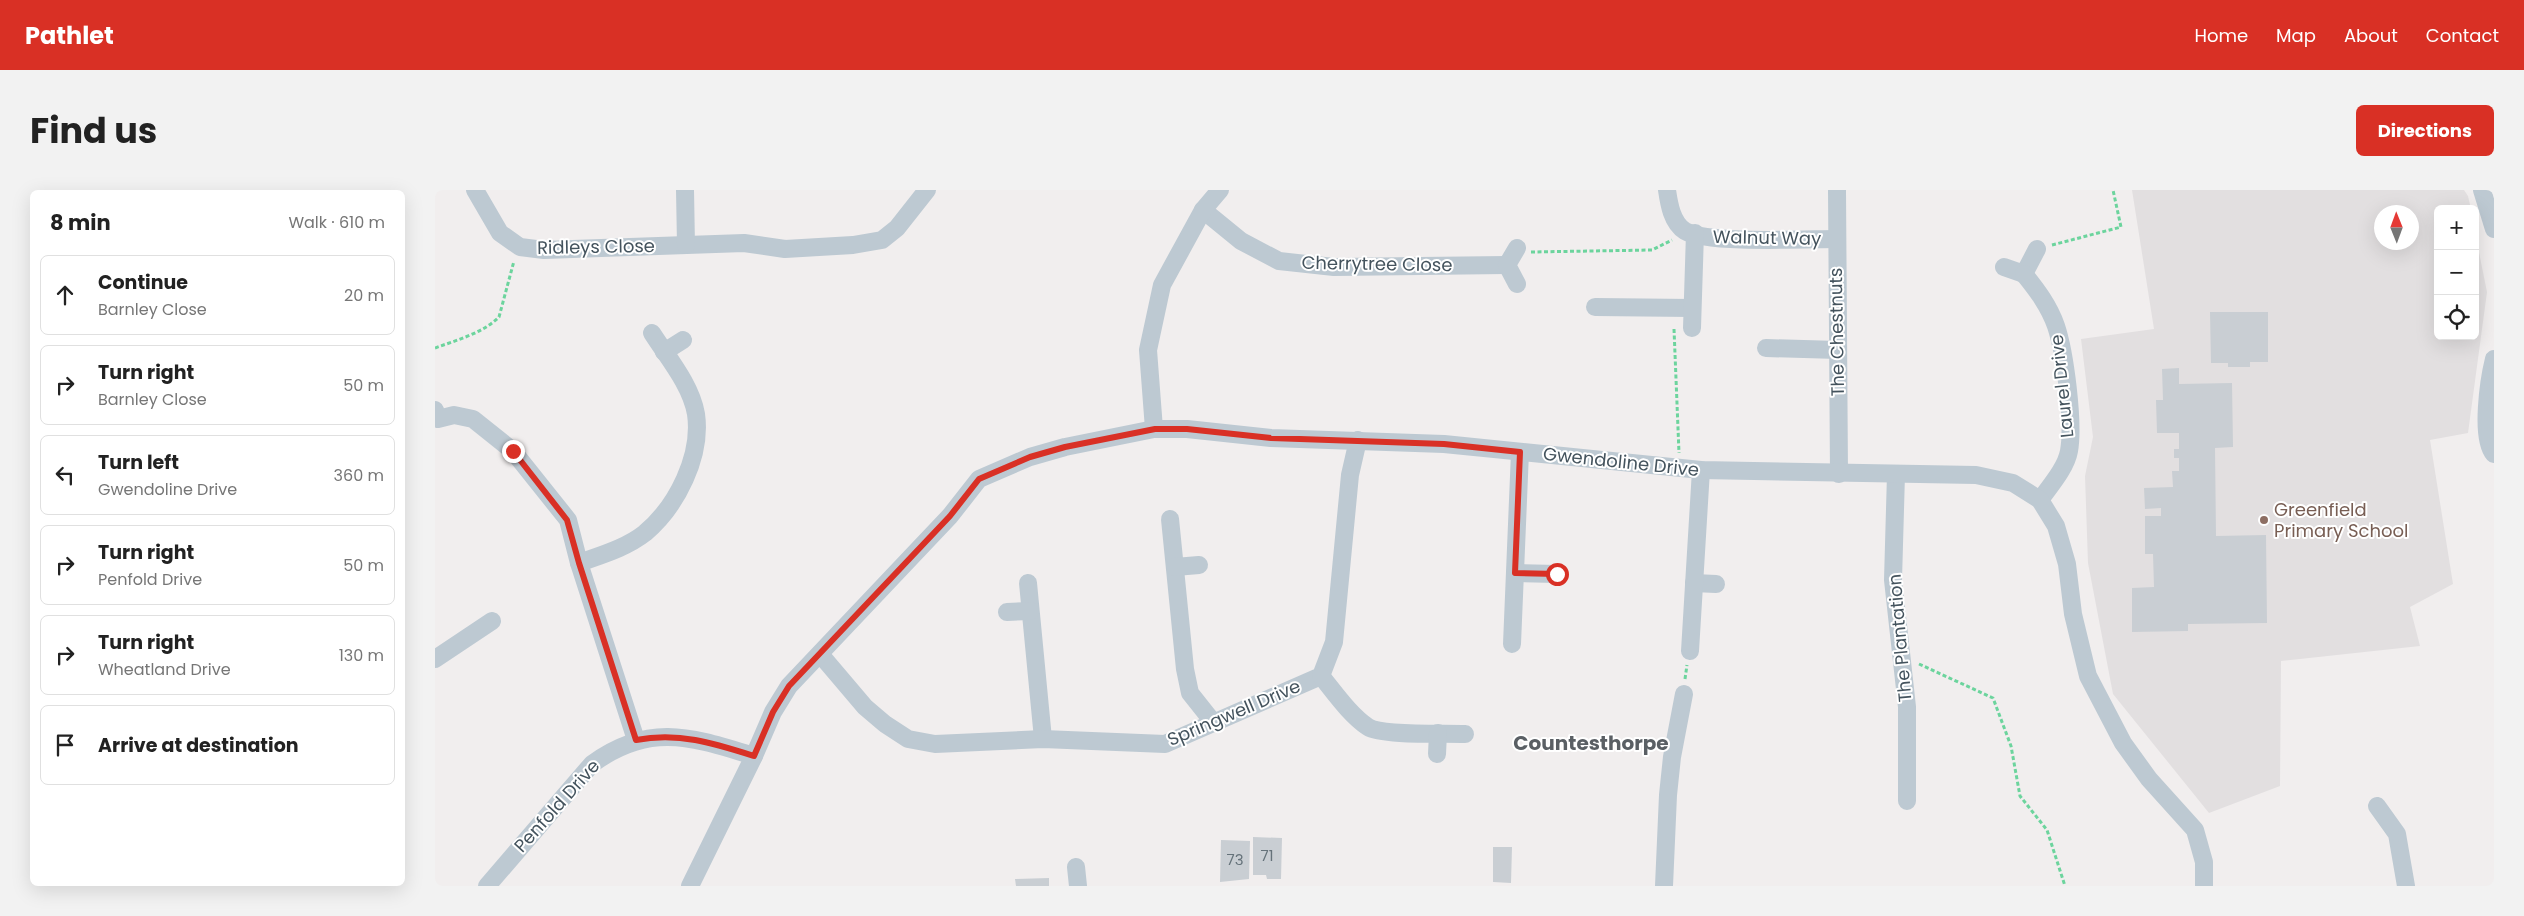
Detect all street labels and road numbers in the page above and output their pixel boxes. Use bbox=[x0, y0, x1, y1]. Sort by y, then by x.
street label: Walnut Way bbox=[1713, 224, 1821, 251]
street label: Ridleys Close bbox=[537, 233, 655, 260]
street label: Cherrytree Close bbox=[1301, 250, 1453, 277]
street label: The Chestnuts bbox=[1823, 267, 1850, 397]
street label: Laurel Drive bbox=[2044, 333, 2079, 439]
street label: Gwendoline Drive bbox=[1542, 441, 1700, 482]
street label: The Plantation bbox=[1881, 573, 1918, 703]
street label: Springwell Drive bbox=[1163, 673, 1304, 752]
street label: Penfold Drive bbox=[508, 754, 605, 858]

